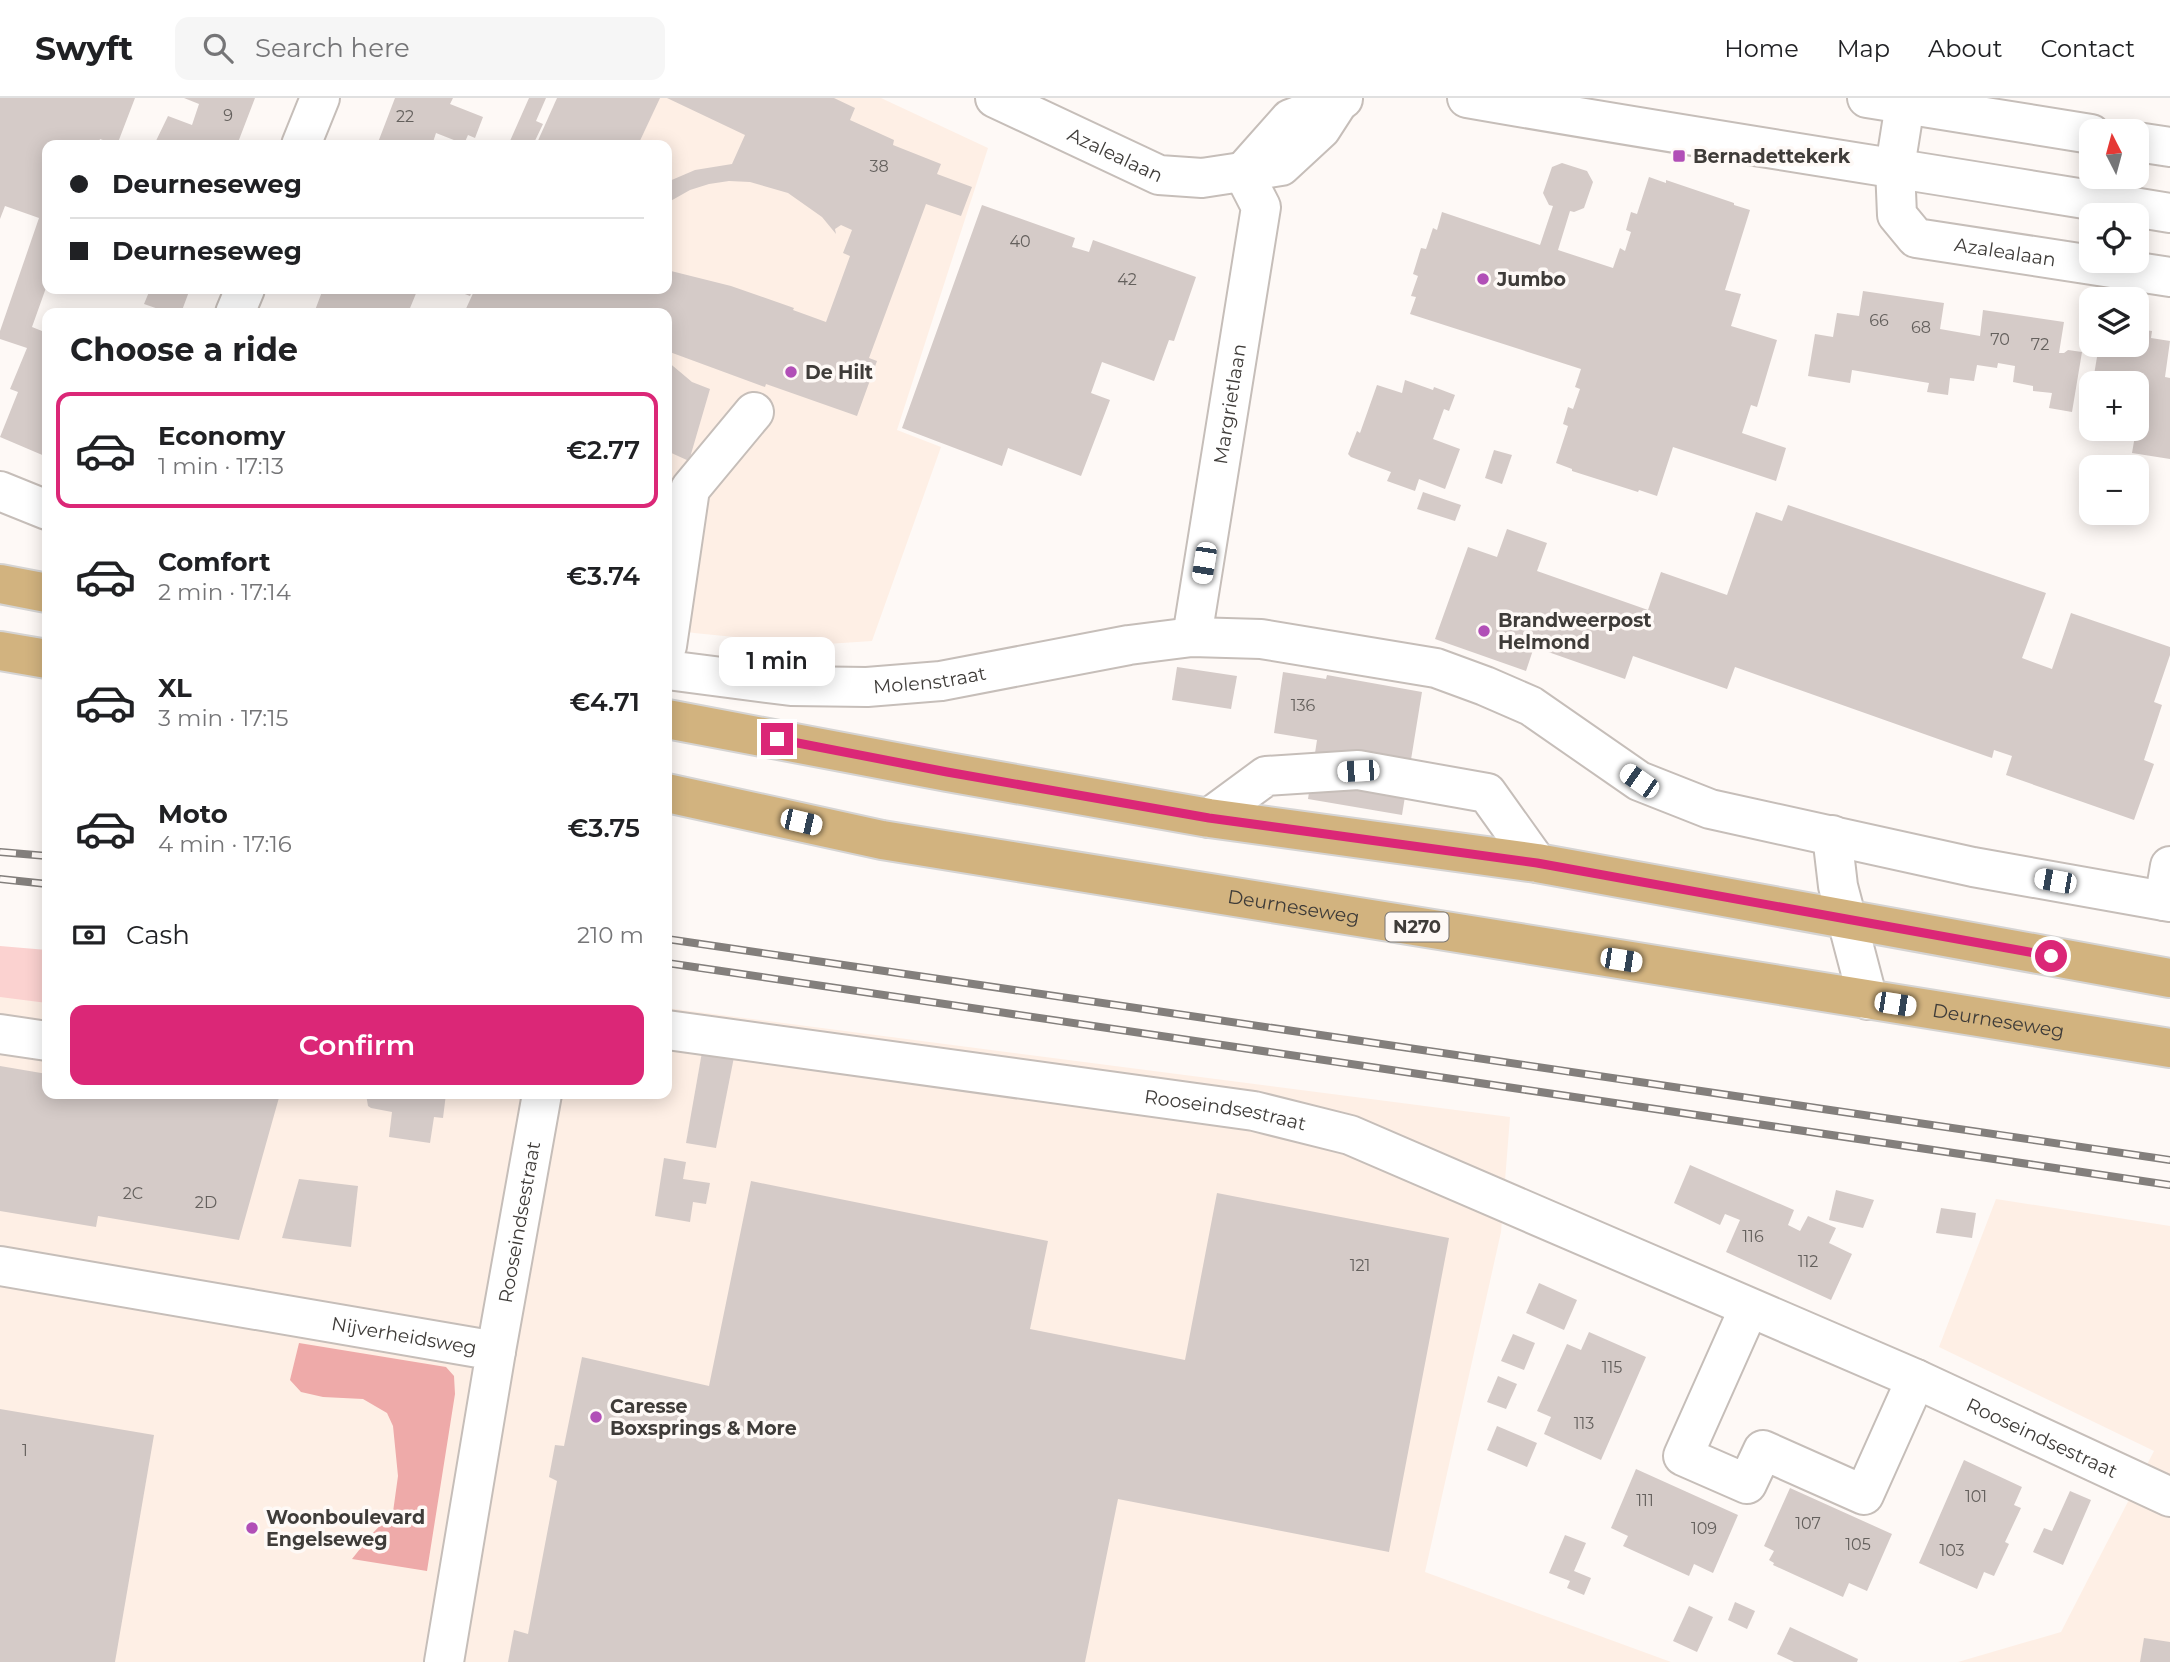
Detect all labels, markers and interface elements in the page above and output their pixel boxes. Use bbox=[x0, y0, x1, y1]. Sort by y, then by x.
search box bbox=[175, 17, 665, 80]
text: Swyft bbox=[35, 28, 133, 68]
icon: search bbox=[199, 29, 237, 67]
text: Search here bbox=[255, 32, 410, 64]
text: Home bbox=[1724, 34, 1799, 63]
text: Map bbox=[1837, 34, 1890, 63]
text: About bbox=[1928, 34, 2002, 63]
text: Contact bbox=[2040, 34, 2135, 63]
house number: 9 bbox=[223, 106, 233, 125]
house number: 22 bbox=[396, 107, 414, 126]
north arrow bbox=[2079, 119, 2149, 189]
map controls bbox=[2079, 119, 2149, 525]
street label: Azalealaan bbox=[1064, 123, 1166, 187]
place label: Bernadettekerk bbox=[1693, 145, 1851, 168]
marker: Bernadettekerk bbox=[1671, 148, 1687, 164]
house number: 38 bbox=[869, 157, 889, 176]
text: Deurneseweg bbox=[112, 168, 302, 200]
button: locate bbox=[2079, 203, 2149, 273]
house number: 40 bbox=[1009, 232, 1031, 251]
street label: Azalealaan bbox=[1953, 233, 2058, 271]
text: Deurneseweg bbox=[112, 235, 302, 267]
place label: Jumbo bbox=[1496, 268, 1566, 291]
house number: 42 bbox=[1117, 270, 1137, 289]
marker: Jumbo bbox=[1475, 271, 1491, 287]
button: layers bbox=[2079, 287, 2149, 357]
house number: 66 bbox=[1869, 311, 1889, 330]
house number: 68 bbox=[1911, 318, 1931, 337]
text: Choose a ride bbox=[70, 330, 298, 369]
house number: 70 bbox=[1990, 330, 2010, 349]
house number: 72 bbox=[2031, 335, 2049, 354]
street label: Margrietlaan bbox=[1209, 342, 1251, 466]
place label: De Hilt bbox=[805, 361, 873, 384]
marker: De Hilt bbox=[783, 364, 799, 380]
button: + bbox=[2079, 371, 2149, 441]
icon: car bbox=[74, 419, 137, 482]
text: Economy bbox=[158, 420, 285, 452]
text: €2.77 bbox=[566, 434, 640, 466]
text: 1 min · 17:13 bbox=[158, 452, 284, 480]
button: − bbox=[2079, 455, 2149, 525]
car bbox=[1191, 541, 1218, 585]
icon: car bbox=[74, 545, 137, 608]
text: Comfort bbox=[158, 546, 270, 578]
text: €3.74 bbox=[566, 560, 640, 592]
text: 2 min · 17:14 bbox=[158, 578, 291, 606]
place label: Brandweerpost Helmond bbox=[1498, 609, 1652, 654]
marker: Brandweerpost Helmond bbox=[1476, 623, 1492, 639]
callout: 1 min bbox=[719, 638, 835, 686]
text: 1 min bbox=[746, 647, 808, 675]
street label: Molenstraat bbox=[872, 662, 988, 698]
icon: car bbox=[74, 671, 137, 734]
text: XL bbox=[158, 672, 192, 704]
text: €4.71 bbox=[570, 686, 640, 718]
house number: 136 bbox=[1291, 696, 1316, 715]
text: 3 min · 17:15 bbox=[158, 704, 289, 732]
route end bbox=[761, 723, 793, 755]
car bbox=[1337, 759, 1380, 783]
car bbox=[1616, 760, 1663, 802]
icon: car bbox=[74, 797, 137, 860]
text: Moto bbox=[158, 798, 228, 830]
car bbox=[779, 807, 824, 837]
text: €3.75 bbox=[567, 812, 640, 844]
text: 4 min · 17:16 bbox=[158, 830, 292, 858]
car bbox=[2033, 867, 2078, 895]
street label: Deurneseweg bbox=[1226, 885, 1361, 929]
road number: N270 bbox=[1386, 912, 1448, 942]
icon: cash bbox=[70, 916, 108, 954]
text: Cash bbox=[126, 919, 190, 951]
text: 210 m bbox=[577, 921, 644, 949]
route start bbox=[2035, 940, 2067, 972]
car bbox=[1599, 946, 1644, 974]
car bbox=[1873, 990, 1918, 1018]
street label: Deurneseweg bbox=[1931, 999, 2066, 1043]
button: Confirm bbox=[70, 1005, 644, 1085]
street label: Rooseindsestraat bbox=[1143, 1085, 1309, 1136]
street label: Rooseindsestraat bbox=[494, 1139, 545, 1305]
house number: 2C bbox=[123, 1184, 143, 1203]
house number: 2D bbox=[195, 1193, 217, 1212]
house number: 116 bbox=[1742, 1227, 1764, 1246]
house number: 112 bbox=[1798, 1252, 1818, 1271]
house number: 121 bbox=[1350, 1256, 1370, 1275]
street label: Nijverheidsweg bbox=[330, 1312, 478, 1360]
house number: 115 bbox=[1602, 1358, 1622, 1377]
street label: Rooseindsestraat bbox=[1963, 1393, 2121, 1483]
place label: Caresse Boxsprings & More bbox=[610, 1395, 797, 1440]
marker: Caresse Boxsprings & More bbox=[588, 1409, 604, 1425]
house number: 113 bbox=[1574, 1414, 1594, 1433]
house number: 1 bbox=[22, 1441, 28, 1460]
house number: 101 bbox=[1965, 1487, 1987, 1506]
house number: 111 bbox=[1636, 1491, 1654, 1510]
place label: Woonboulevard Engelseweg bbox=[266, 1506, 425, 1551]
house number: 107 bbox=[1795, 1514, 1821, 1533]
house number: 109 bbox=[1691, 1519, 1717, 1538]
marker: Woonboulevard Engelseweg bbox=[244, 1520, 260, 1536]
house number: 105 bbox=[1845, 1535, 1871, 1554]
house number: 103 bbox=[1939, 1541, 1965, 1560]

